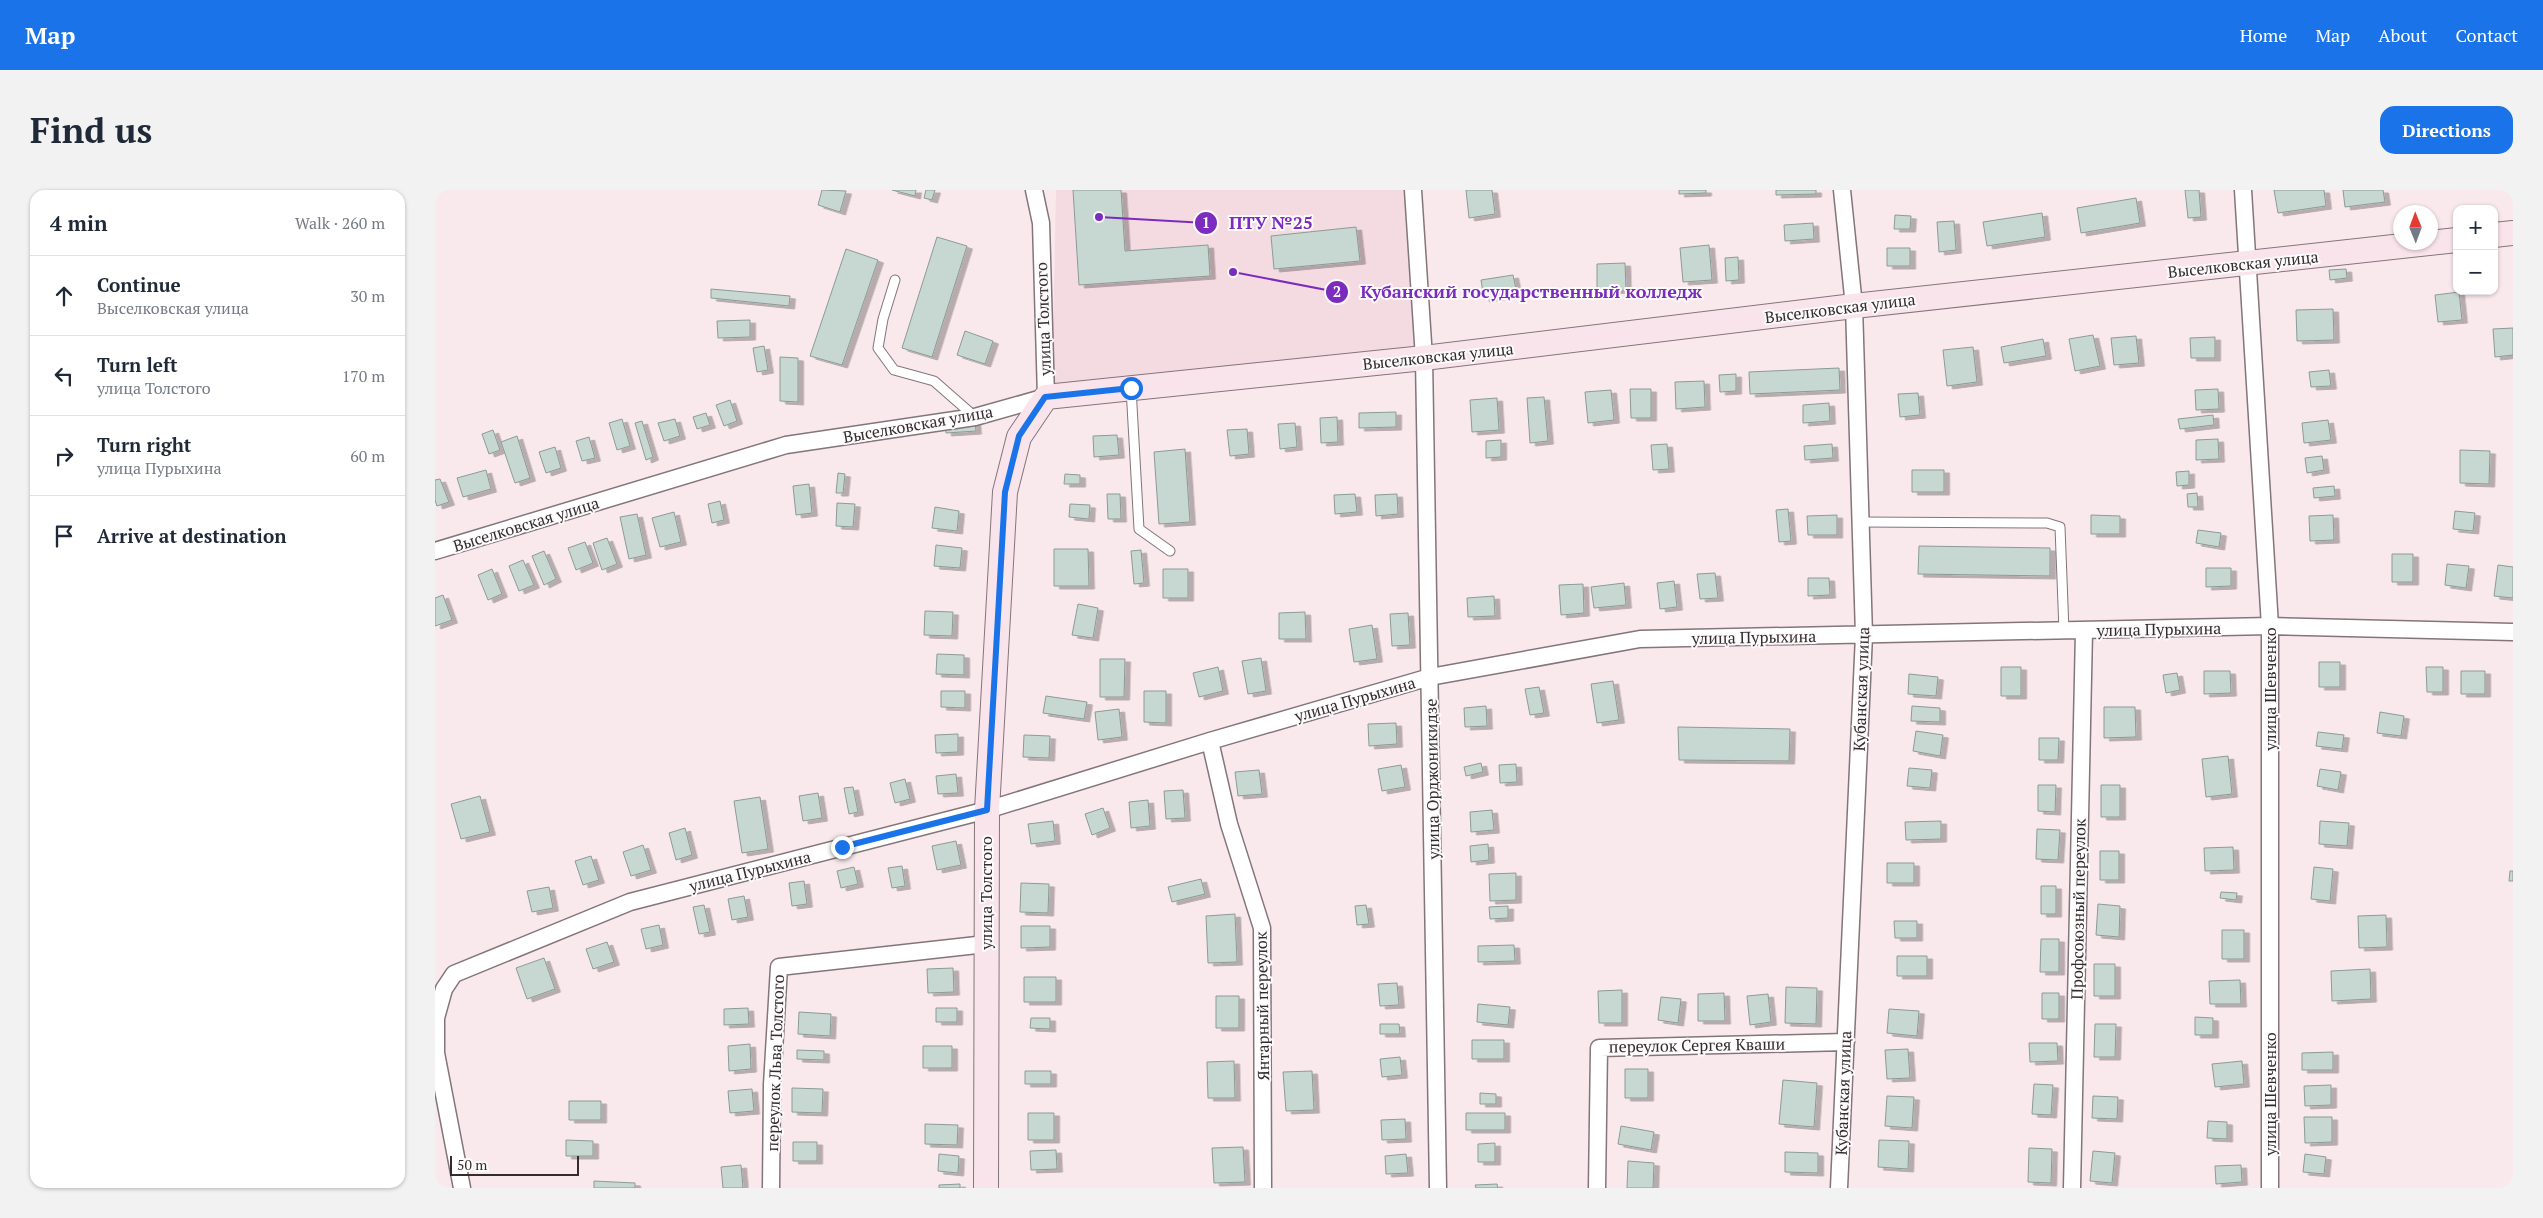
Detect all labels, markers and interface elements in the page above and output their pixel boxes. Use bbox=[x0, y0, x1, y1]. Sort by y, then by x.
text: Map bbox=[25, 19, 75, 51]
text: Home bbox=[2240, 23, 2287, 47]
text: Map bbox=[2315, 23, 2350, 47]
text: About bbox=[2378, 23, 2427, 47]
text: Contact bbox=[2455, 23, 2518, 47]
button: Directions bbox=[2380, 106, 2513, 154]
text: Find us bbox=[30, 107, 152, 153]
north arrow bbox=[2393, 205, 2438, 250]
map controls bbox=[2453, 205, 2498, 295]
button: + bbox=[2453, 205, 2498, 250]
callout: ПТУ №25 bbox=[1194, 206, 1323, 239]
text: 4 min bbox=[50, 209, 107, 237]
text: ПТУ №25 bbox=[1229, 210, 1313, 234]
text: Walk · 260 m bbox=[295, 212, 385, 234]
text: 1 bbox=[1202, 212, 1210, 232]
street label: Выселковская улица bbox=[2166, 245, 2320, 283]
button: − bbox=[2453, 250, 2498, 295]
street label: улица Толстого bbox=[1030, 262, 1056, 377]
text: Continue bbox=[97, 272, 181, 297]
callout: Кубанский государственный колледж bbox=[1325, 275, 1711, 308]
text: Кубанский государственный колледж bbox=[1360, 279, 1702, 303]
text: 2 bbox=[1333, 281, 1341, 301]
icon: ahead bbox=[50, 282, 78, 310]
text: 30 m bbox=[350, 285, 385, 307]
street label: Выселковская улица bbox=[1763, 288, 1917, 328]
text: Выселковская улица bbox=[97, 297, 249, 319]
street label: Выселковская улица bbox=[1361, 337, 1515, 375]
text: Turn left bbox=[97, 352, 178, 377]
icon: left bbox=[50, 362, 78, 390]
text: 170 m bbox=[342, 365, 385, 387]
text: улица Толстого bbox=[97, 377, 211, 399]
route start bbox=[1120, 377, 1143, 400]
street label: Выселковская улица bbox=[841, 400, 995, 448]
text: Turn right bbox=[97, 432, 191, 457]
icon: right bbox=[50, 442, 78, 470]
text: 60 m bbox=[350, 445, 385, 467]
text: улица Пурыхина bbox=[97, 457, 222, 479]
street label: Выселковская улица bbox=[450, 491, 602, 557]
icon: arrive bbox=[50, 522, 78, 550]
text: Arrive at destination bbox=[97, 523, 286, 548]
street label: улица Пурыхина bbox=[2096, 617, 2221, 641]
street label: улица Пурыхина bbox=[1691, 625, 1816, 649]
street label: Кубанская улица bbox=[1848, 626, 1874, 752]
street label: улица Шевченко bbox=[2259, 627, 2281, 752]
street label: улица Пурыхина bbox=[1291, 671, 1418, 727]
street label: улица Орджоникидзе bbox=[1420, 698, 1444, 861]
street label: Профсоюзный переулок bbox=[2065, 818, 2091, 1000]
route end bbox=[831, 836, 854, 859]
street label: улица Толстого bbox=[975, 836, 997, 951]
street label: улица Пурыхина bbox=[686, 845, 813, 897]
street label: Янтарный переулок bbox=[1250, 931, 1274, 1081]
street label: переулок Льва Толстого bbox=[761, 974, 789, 1152]
street label: Кубанская улица bbox=[1830, 1030, 1856, 1156]
street label: переулок Сергея Кваши bbox=[1609, 1032, 1786, 1058]
street label: улица Шевченко bbox=[2259, 1032, 2281, 1157]
scale bar bbox=[450, 1153, 579, 1176]
text: 50 m bbox=[457, 1155, 487, 1174]

